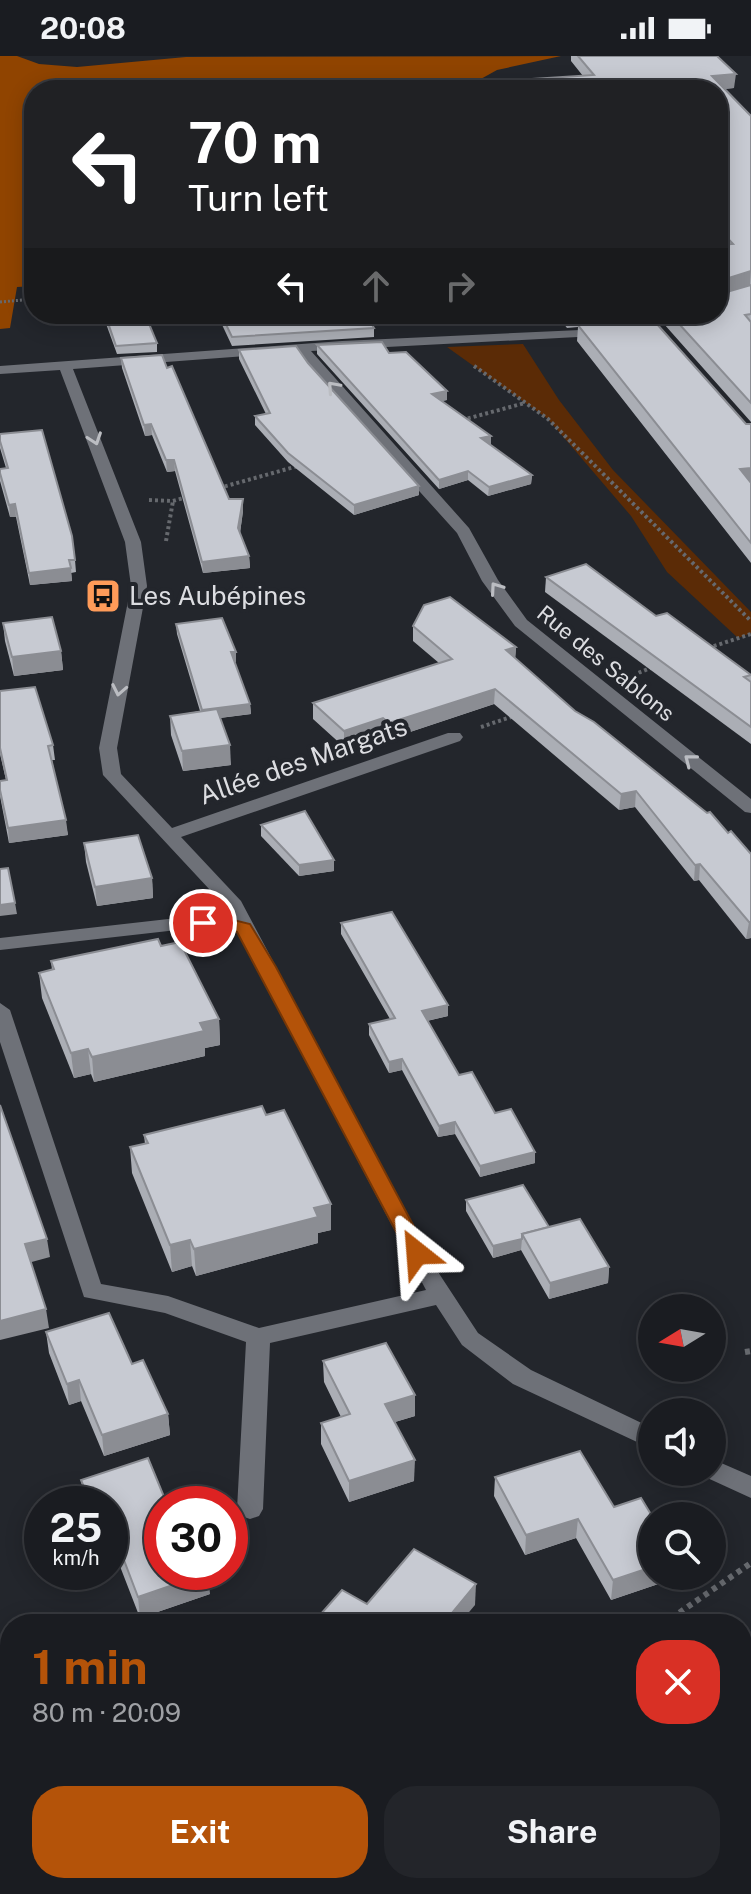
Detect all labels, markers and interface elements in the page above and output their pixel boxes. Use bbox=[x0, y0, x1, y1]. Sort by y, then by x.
text: 20:08 bbox=[40, 10, 126, 46]
text: 70 m bbox=[188, 110, 321, 176]
icon: left bbox=[56, 112, 160, 216]
text: Turn left bbox=[188, 177, 329, 219]
icon: left bbox=[270, 264, 314, 308]
icon: ahead bbox=[354, 264, 398, 308]
icon: right bbox=[438, 264, 482, 308]
one-way arrow bbox=[329, 382, 343, 397]
one-way arrow bbox=[85, 431, 101, 445]
bus stop icon: Les Aubépines bbox=[84, 577, 122, 615]
place label: Les Aubépines bbox=[129, 580, 306, 611]
one-way arrow bbox=[491, 583, 506, 597]
street label: Rue des Sablons bbox=[532, 600, 680, 726]
one-way arrow bbox=[111, 683, 128, 697]
street label: Allée des Margats bbox=[195, 710, 411, 811]
one-way arrow bbox=[684, 755, 699, 769]
pin bbox=[169, 889, 237, 957]
icon: arrive bbox=[181, 901, 225, 945]
position arrow bbox=[375, 1211, 459, 1295]
north arrow bbox=[638, 1294, 726, 1382]
map controls bbox=[638, 1294, 726, 1590]
button: sound bbox=[638, 1398, 726, 1486]
speed limit sign: 30 bbox=[144, 1486, 248, 1590]
button: search bbox=[638, 1502, 726, 1590]
text: 25 bbox=[50, 1504, 102, 1551]
text: km/h bbox=[52, 1546, 100, 1570]
text: 1 min bbox=[32, 1638, 148, 1695]
button: close bbox=[636, 1640, 720, 1724]
text: 80 m · 20:09 bbox=[32, 1697, 181, 1728]
button: Exit bbox=[32, 1786, 368, 1878]
button: Share bbox=[384, 1786, 720, 1878]

